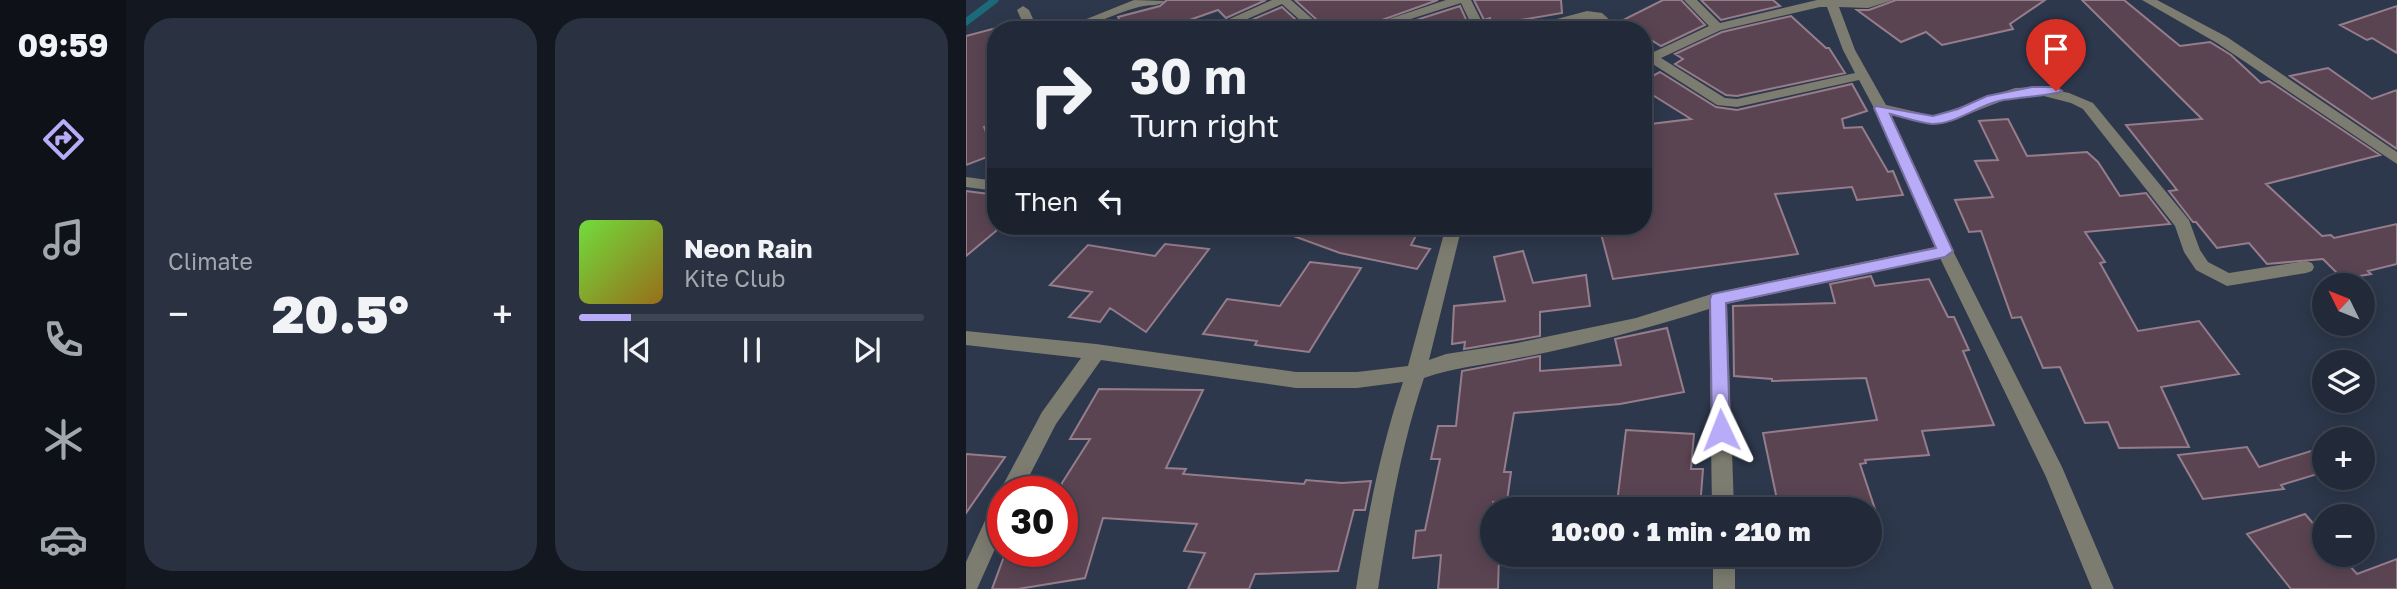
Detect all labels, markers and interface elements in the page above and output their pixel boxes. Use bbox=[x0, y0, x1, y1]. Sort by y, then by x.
pin bbox=[2026, 19, 2086, 91]
text: 09:59 bbox=[17, 26, 109, 64]
icon: arrive bbox=[2037, 30, 2075, 68]
text: 30 m bbox=[1130, 46, 1247, 105]
icon: right bbox=[1015, 49, 1106, 140]
text: Turn right bbox=[1130, 106, 1279, 144]
icon: directions bbox=[39, 115, 88, 164]
icon: left bbox=[1092, 182, 1130, 220]
text: Then bbox=[1015, 186, 1078, 217]
icon: music bbox=[39, 215, 88, 264]
text: Neon Rain bbox=[684, 233, 813, 264]
text: Climate bbox=[168, 247, 253, 275]
text: Kite Club bbox=[684, 264, 785, 292]
north arrow bbox=[2312, 273, 2375, 336]
map controls bbox=[2312, 273, 2375, 567]
text: 20.5° bbox=[272, 282, 409, 344]
text: − bbox=[168, 291, 189, 336]
text: + bbox=[492, 291, 513, 336]
icon: phone bbox=[39, 315, 88, 364]
icon: previous bbox=[618, 331, 656, 369]
icon: pause bbox=[733, 331, 771, 369]
icon: next bbox=[848, 331, 886, 369]
button: layers bbox=[2312, 350, 2375, 413]
position arrow bbox=[1684, 393, 1758, 467]
icon: climate bbox=[39, 415, 88, 464]
button: + bbox=[2312, 427, 2375, 490]
speed limit sign: 30 bbox=[987, 476, 1078, 567]
button: − bbox=[2312, 504, 2375, 567]
icon: car bbox=[39, 515, 88, 564]
text: 10:00 · 1 min · 210 m bbox=[1551, 516, 1811, 547]

